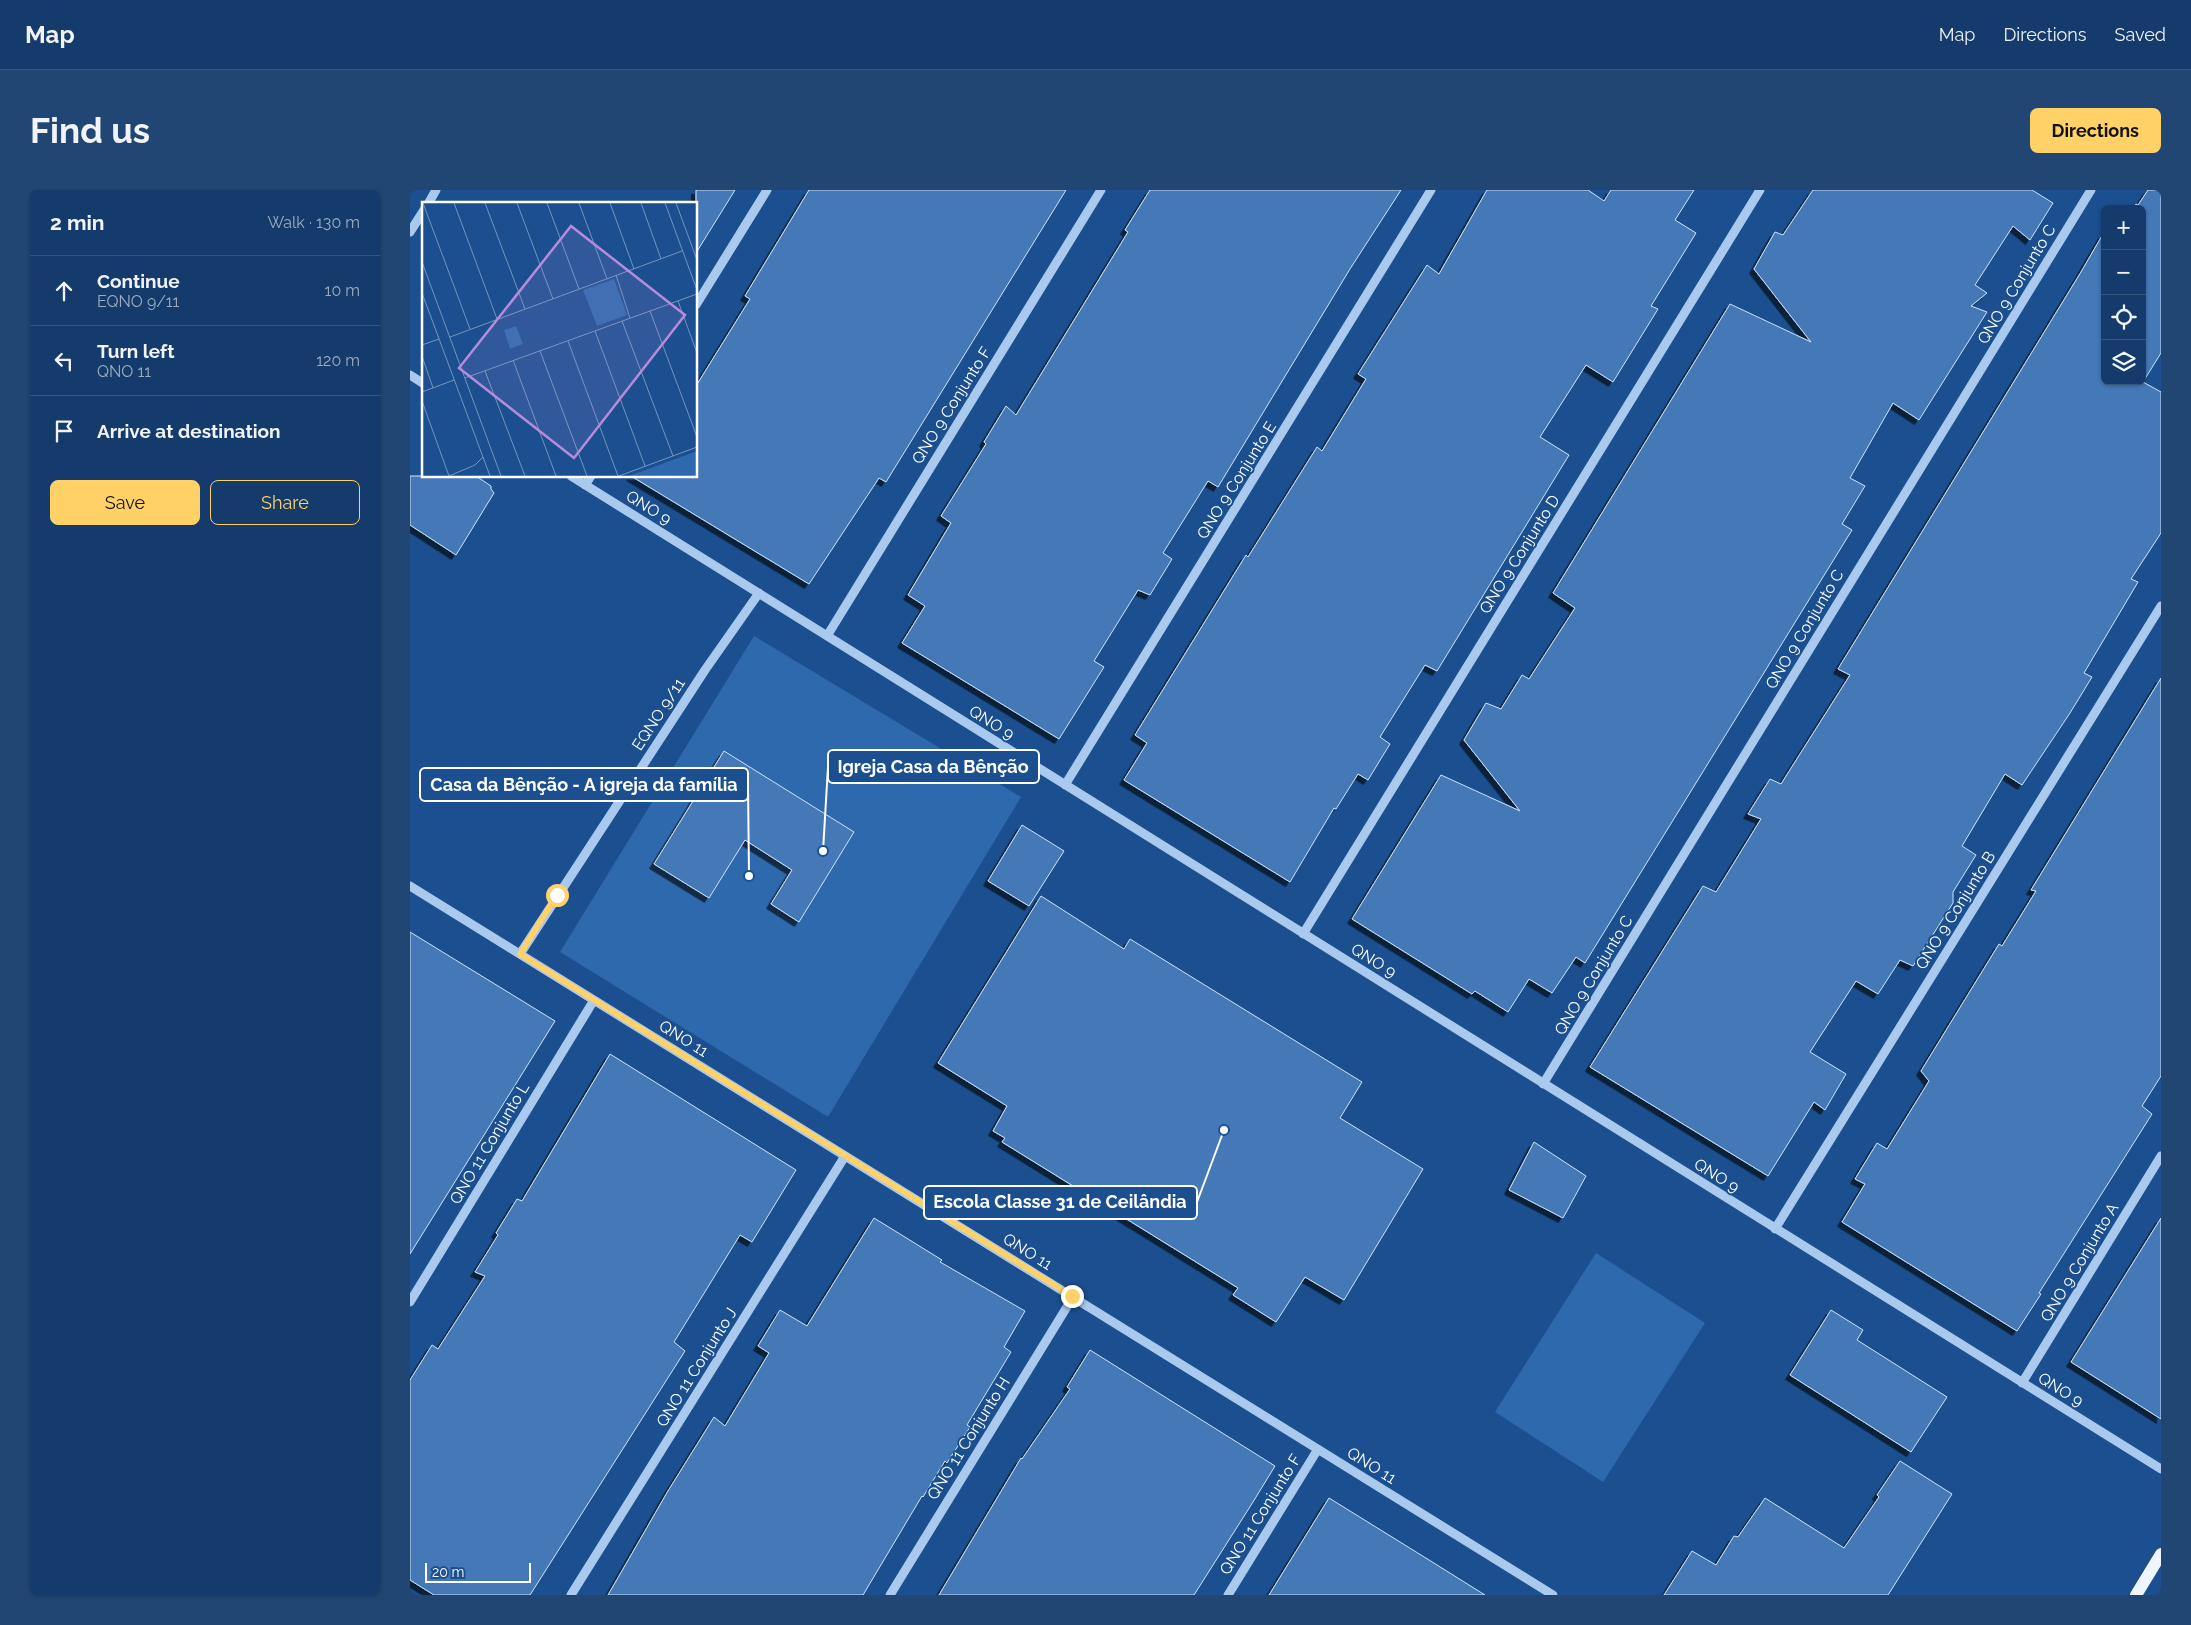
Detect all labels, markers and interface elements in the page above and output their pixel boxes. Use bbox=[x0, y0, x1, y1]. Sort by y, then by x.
text: Map bbox=[25, 20, 75, 49]
text: Map bbox=[1939, 24, 1975, 45]
text: Directions bbox=[2003, 24, 2087, 45]
text: Saved bbox=[2115, 24, 2166, 45]
button: Directions bbox=[2030, 108, 2161, 153]
text: Find us bbox=[30, 110, 150, 151]
inset map bbox=[422, 202, 698, 478]
map controls bbox=[2101, 205, 2146, 385]
button: + bbox=[2101, 205, 2146, 250]
text: 2 min bbox=[50, 210, 104, 235]
text: Walk · 130 m bbox=[267, 213, 360, 232]
street label: QNO 9 Conjunto C bbox=[1973, 221, 2060, 347]
button: − bbox=[2101, 250, 2146, 295]
text: Continue bbox=[97, 270, 180, 292]
icon: ahead bbox=[50, 277, 78, 305]
text: 10 m bbox=[325, 281, 360, 300]
text: EQNO 9/11 bbox=[97, 292, 179, 311]
button: locate bbox=[2101, 295, 2146, 340]
text: Turn left bbox=[97, 340, 174, 362]
button: layers bbox=[2101, 340, 2146, 385]
street label: QNO 9 Conjunto F bbox=[908, 343, 995, 467]
icon: left bbox=[50, 347, 78, 375]
text: 120 m bbox=[316, 351, 360, 370]
text: QNO 11 bbox=[97, 362, 151, 381]
icon: arrive bbox=[50, 417, 78, 445]
street label: QNO 9 Conjunto E bbox=[1193, 418, 1280, 542]
text: Arrive at destination bbox=[97, 420, 281, 442]
button: Save bbox=[50, 480, 200, 525]
button: Share bbox=[210, 480, 360, 525]
street label: QNO 9 bbox=[623, 486, 675, 529]
street label: QNO 9 Conjunto D bbox=[1475, 491, 1564, 617]
street label: QNO 9 Conjunto C bbox=[1761, 566, 1848, 692]
street label: EQNO 9/11 bbox=[628, 674, 689, 754]
street label: QNO 9 bbox=[966, 701, 1018, 744]
callout: Igreja Casa da Bênção bbox=[828, 750, 1039, 783]
text: Igreja Casa da Bênção bbox=[837, 756, 1029, 777]
callout: Casa da Bênção - A igreja da família bbox=[420, 768, 748, 801]
text: Casa da Bênção - A igreja da família bbox=[430, 774, 738, 795]
street label: QNO 9 Conjunto B bbox=[1911, 848, 1999, 973]
route start bbox=[546, 884, 569, 907]
street label: QNO 9 Conjunto C bbox=[1550, 912, 1637, 1038]
street label: QNO 9 bbox=[1348, 939, 1400, 982]
street label: QNO 11 bbox=[656, 1016, 712, 1061]
street label: QNO 11 Conjunto L bbox=[446, 1078, 534, 1208]
street label: QNO 9 bbox=[1691, 1154, 1743, 1197]
callout: Escola Classe 31 de Ceilândia bbox=[924, 1186, 1197, 1219]
text: Escola Classe 31 de Ceilândia bbox=[933, 1191, 1187, 1212]
street label: QNO 9 Conjunto A bbox=[2036, 1199, 2122, 1325]
street label: QNO 11 bbox=[1000, 1229, 1056, 1274]
route end bbox=[1061, 1285, 1084, 1308]
street label: QNO 11 Conjunto J bbox=[652, 1304, 741, 1430]
street label: QNO 9 bbox=[2035, 1368, 2087, 1411]
street label: QNO 11 Conjunto H bbox=[923, 1373, 1014, 1503]
street label: QNO 11 bbox=[1344, 1443, 1400, 1488]
street label: QNO 11 Conjunto F bbox=[1216, 1450, 1305, 1578]
scale bar bbox=[425, 1560, 531, 1583]
text: 20 m bbox=[432, 1564, 464, 1580]

